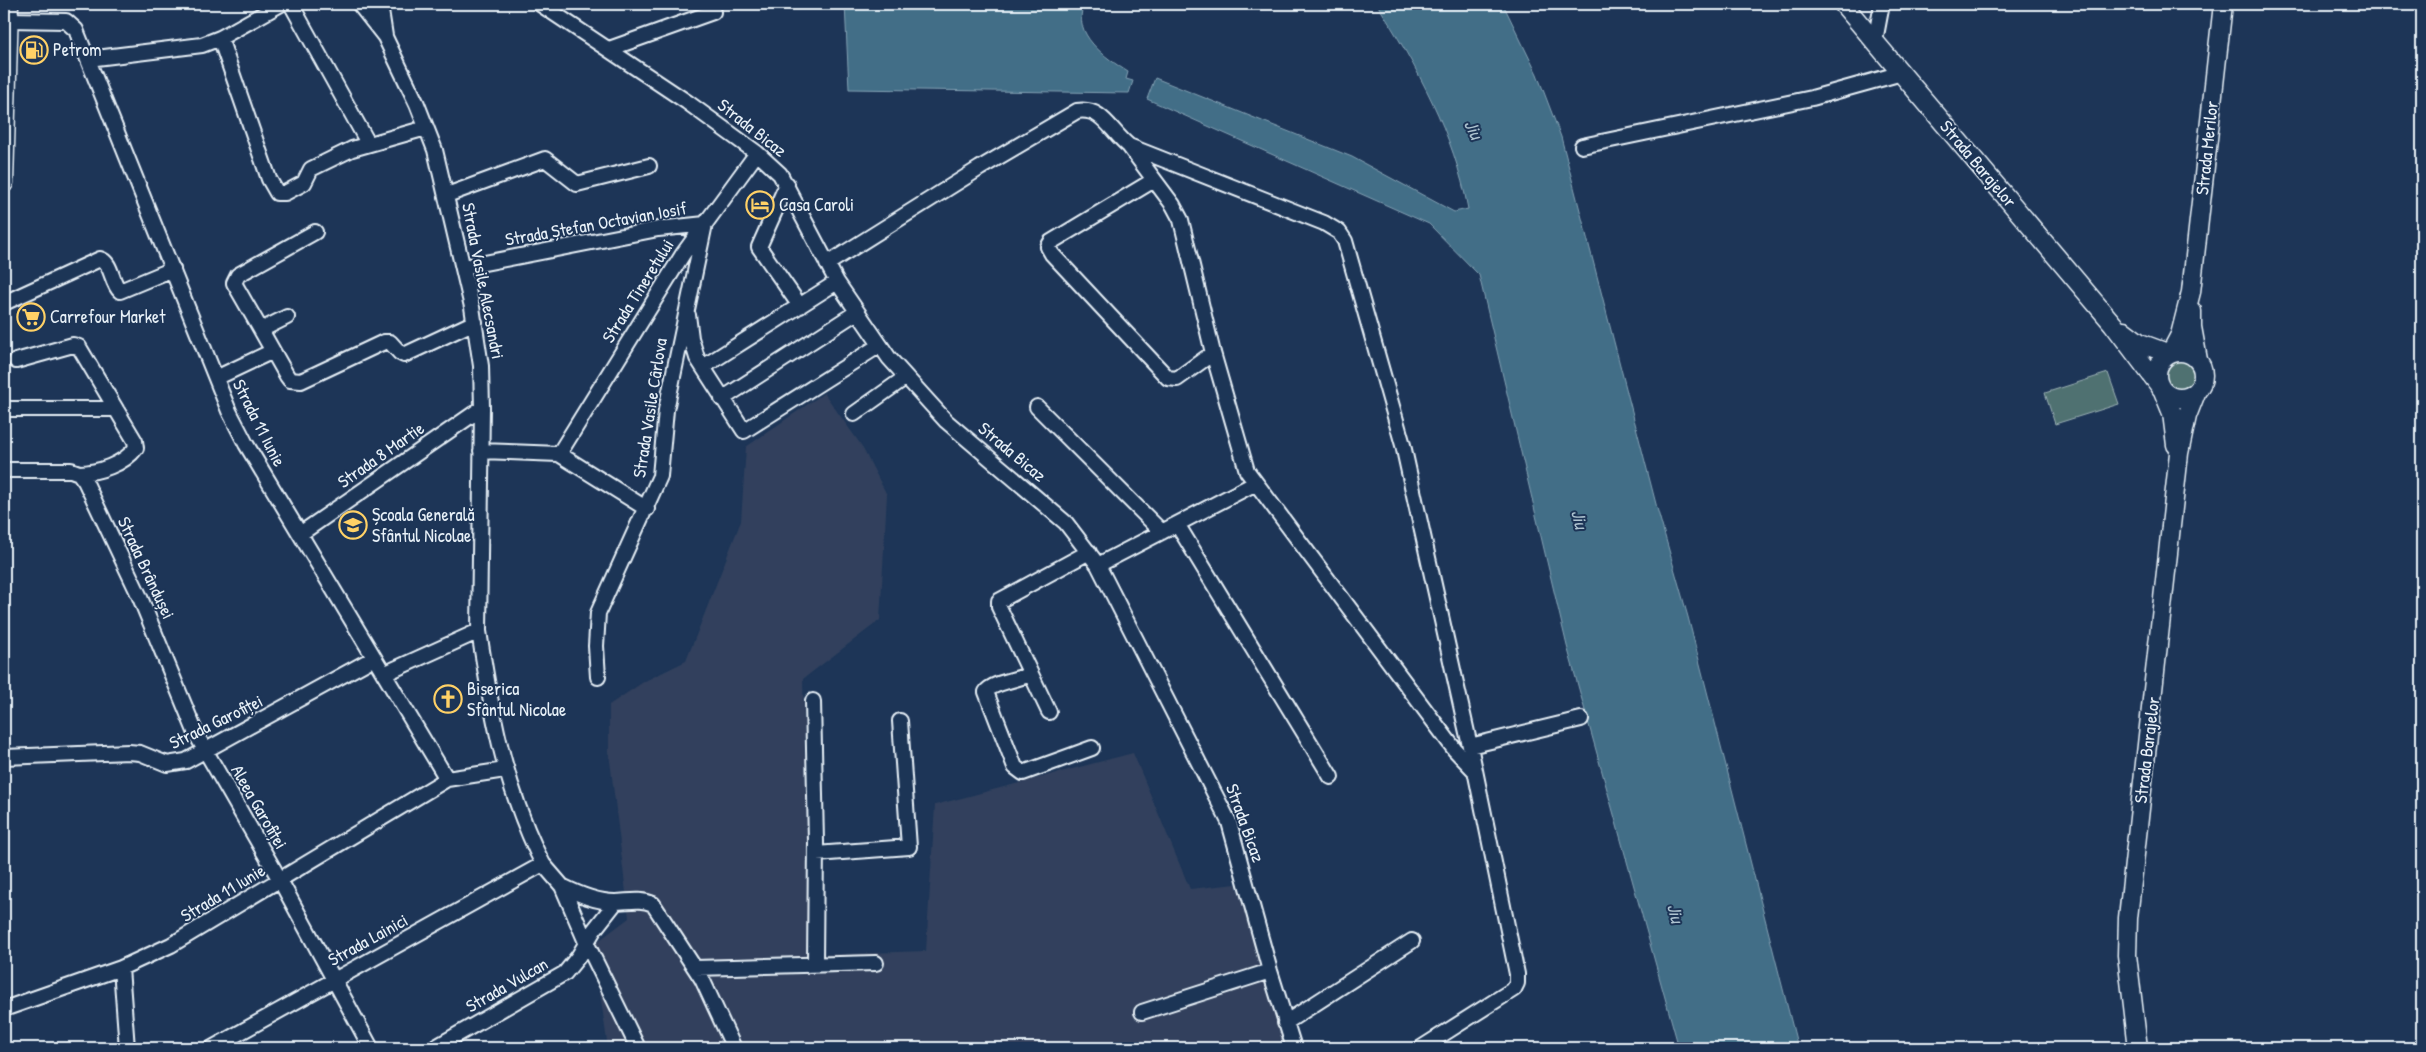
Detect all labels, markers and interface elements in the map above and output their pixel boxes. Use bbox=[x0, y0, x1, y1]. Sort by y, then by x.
fuel station icon: Petrom bbox=[19, 35, 49, 65]
place label: Petrom bbox=[53, 37, 101, 62]
street label: Strada Bicaz bbox=[712, 93, 792, 163]
street label: Strada Merilor bbox=[2189, 100, 2224, 196]
water label: Jiu bbox=[1458, 115, 1490, 144]
street label: Strada Barajelor bbox=[1934, 115, 2022, 213]
hotel icon: Casa Caroli bbox=[745, 190, 775, 220]
place label: Casa Caroli bbox=[779, 192, 854, 217]
street label: Strada Ștefan Octavian Iosif bbox=[503, 195, 689, 252]
street label: Strada Vasile Alecsandri bbox=[456, 201, 511, 361]
street label: Strada Tineretului bbox=[596, 234, 679, 347]
supermarket icon: Carrefour Market bbox=[16, 302, 46, 332]
place label: Carrefour Market bbox=[50, 304, 166, 329]
street label: Strada Vasile Cârlova bbox=[626, 336, 673, 480]
street label: Strada 11 Iunie bbox=[227, 375, 292, 471]
street label: Strada 8 Martie bbox=[332, 415, 429, 494]
street label: Strada Bicaz bbox=[973, 416, 1052, 488]
place label: Școala Generală Sfântul Nicolae bbox=[372, 502, 474, 548]
water label: Jiu bbox=[1565, 507, 1595, 533]
school or university icon: Școala Generală Sfântul Nicolae bbox=[338, 510, 368, 540]
street label: Strada Brândușei bbox=[112, 513, 181, 623]
place label: Biserica Sfântul Nicolae bbox=[467, 676, 566, 722]
church icon: Biserica Sfântul Nicolae bbox=[433, 684, 463, 714]
street label: Strada Garofiței bbox=[165, 688, 267, 755]
street label: Strada Barajelor bbox=[2128, 695, 2165, 805]
street label: Aleea Garofiței bbox=[225, 760, 294, 854]
street label: Strada Bicaz bbox=[1220, 780, 1271, 866]
street label: Strada 11 Iunie bbox=[176, 857, 270, 928]
water label: Jiu bbox=[1661, 901, 1691, 927]
street label: Strada Lainici bbox=[323, 907, 412, 972]
street label: Strada Vulcan bbox=[461, 951, 552, 1018]

